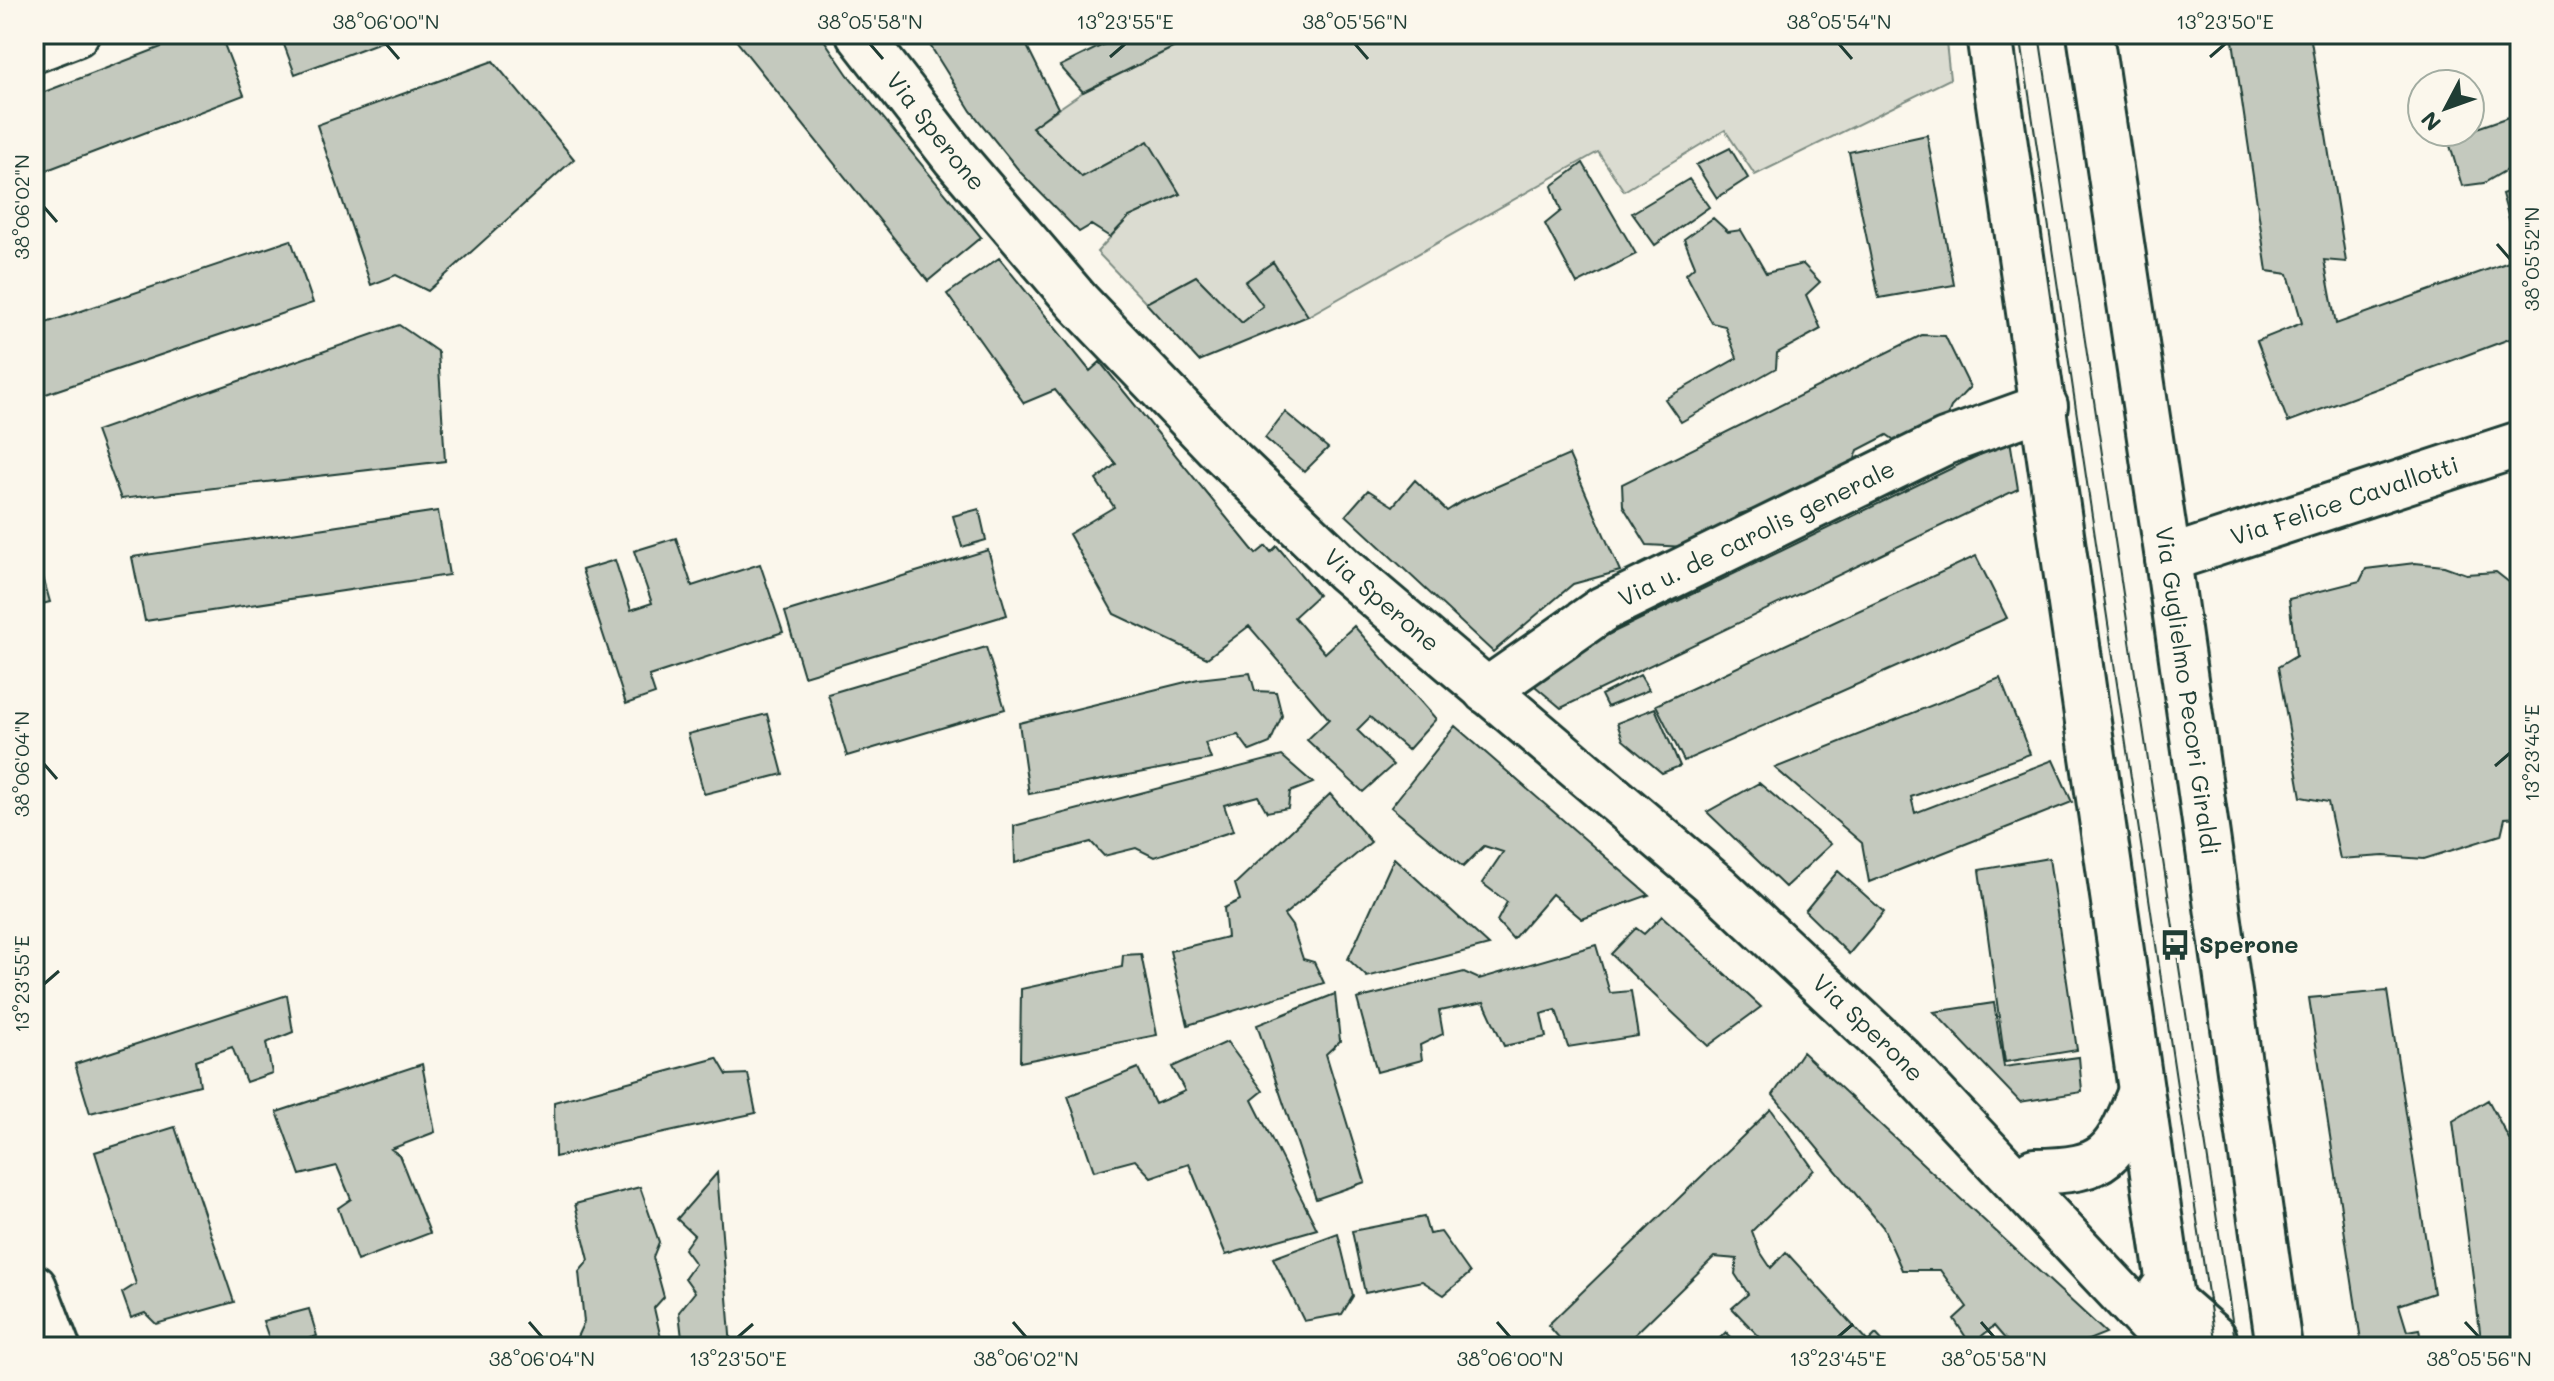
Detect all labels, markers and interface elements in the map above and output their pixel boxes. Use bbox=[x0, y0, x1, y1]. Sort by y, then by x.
text: 38°06'00"N bbox=[333, 8, 439, 34]
text: 38°05'58"N bbox=[817, 8, 923, 34]
text: 13°23'55"E bbox=[1076, 8, 1174, 34]
text: 38°05'56"N bbox=[1302, 8, 1408, 34]
text: 38°05'54"N bbox=[1786, 8, 1892, 34]
text: 13°23'50"E bbox=[2176, 8, 2274, 34]
street label: Via Sperone bbox=[880, 65, 993, 197]
north arrow bbox=[2406, 68, 2486, 148]
text: N bbox=[2414, 106, 2447, 137]
text: 38°06'02"N bbox=[8, 154, 34, 260]
text: 38°05'52"N bbox=[2518, 207, 2544, 311]
street label: Via Felice Cavallotti bbox=[2226, 448, 2462, 552]
street label: Via u. de carolis generale bbox=[1613, 452, 1900, 613]
street label: Via Guglielmo Pecori Giraldi bbox=[2149, 524, 2227, 857]
street label: Via Sperone bbox=[1318, 541, 1447, 658]
text: 13°23'45"E bbox=[2518, 704, 2544, 802]
text: 38°06'04"N bbox=[8, 711, 34, 817]
bus stop icon: Sperone bbox=[2158, 928, 2192, 962]
place label: Sperone bbox=[2199, 928, 2299, 959]
text: 13°23'55"E bbox=[8, 935, 34, 1033]
street label: Via Sperone bbox=[1806, 967, 1931, 1088]
text: 38°06'04"N bbox=[489, 1345, 595, 1371]
text: 13°23'50"E bbox=[689, 1345, 787, 1371]
text: 38°06'02"N bbox=[973, 1345, 1079, 1371]
text: 38°06'00"N bbox=[1457, 1345, 1563, 1371]
text: 13°23'45"E bbox=[1789, 1345, 1887, 1371]
text: 38°05'58"N bbox=[1941, 1345, 2047, 1371]
text: 38°05'56"N bbox=[2426, 1345, 2532, 1371]

